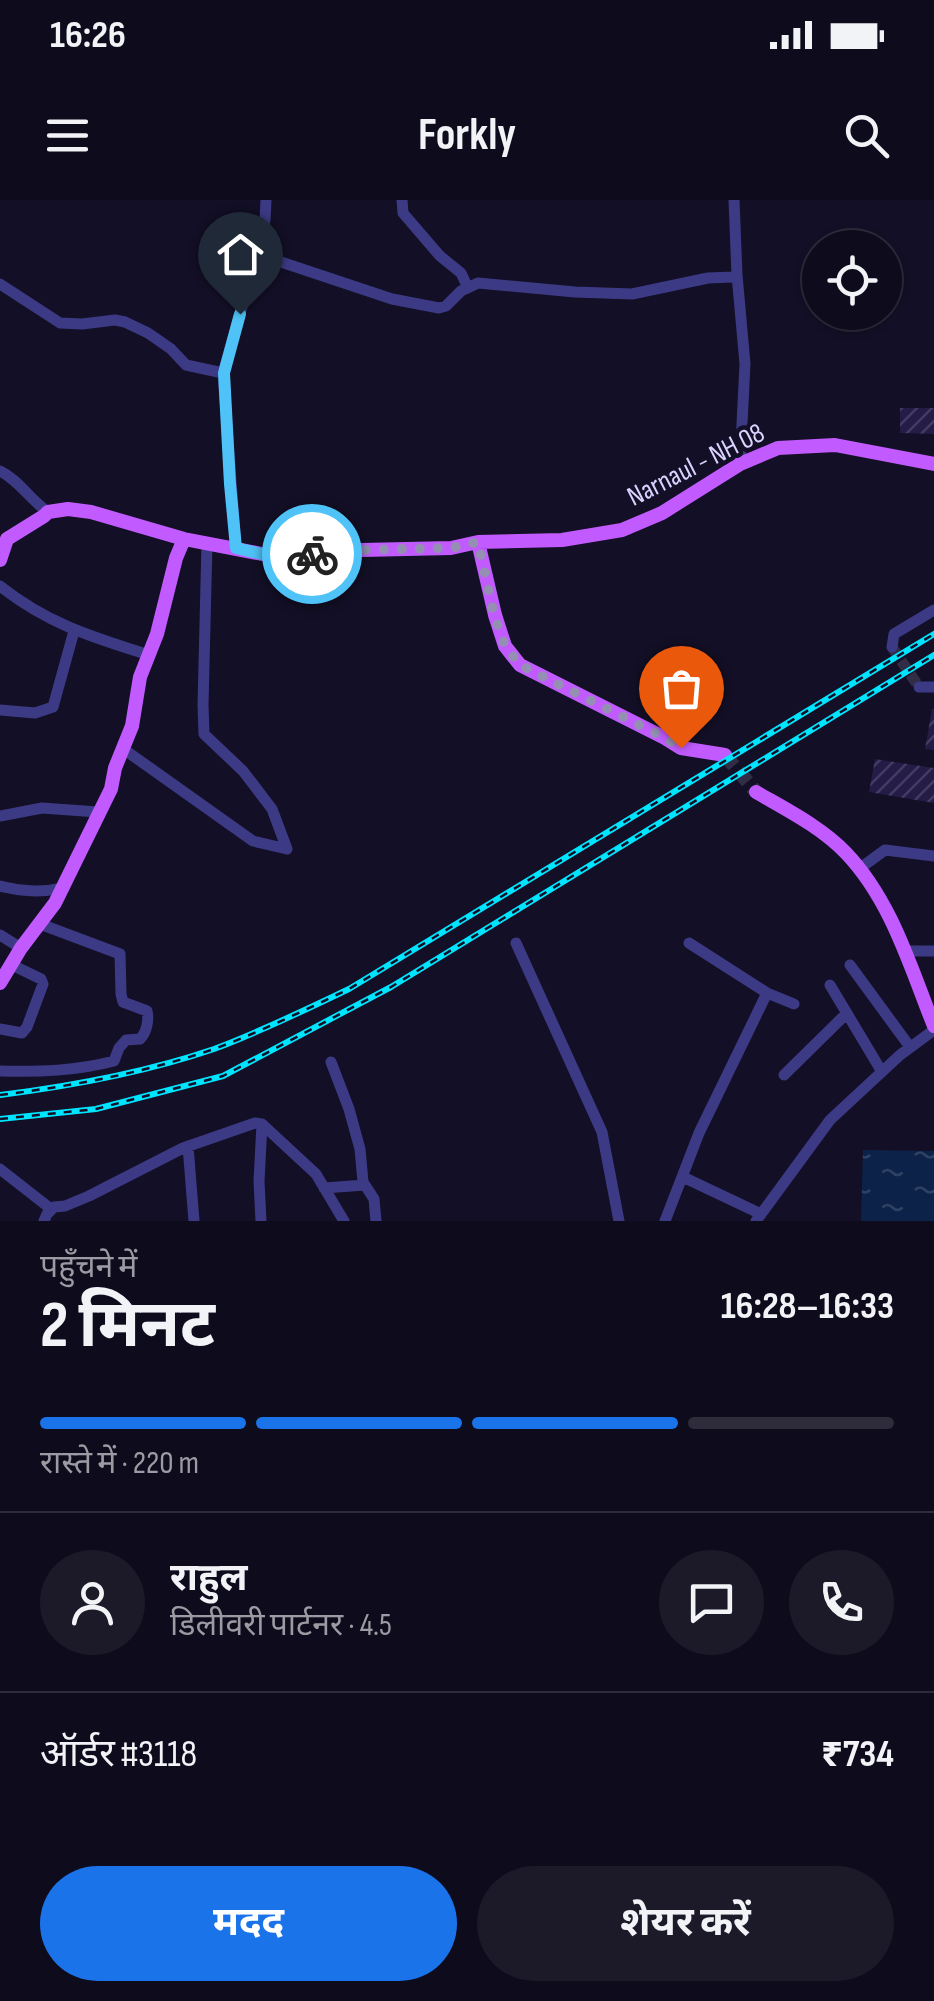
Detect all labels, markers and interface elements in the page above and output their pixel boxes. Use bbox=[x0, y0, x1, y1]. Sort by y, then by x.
text: 16:26 bbox=[50, 13, 126, 58]
icon: menu bbox=[40, 108, 95, 163]
text: Forkly bbox=[418, 108, 516, 163]
icon: search bbox=[839, 108, 894, 163]
pin bbox=[198, 212, 283, 315]
icon: home bbox=[213, 227, 268, 282]
map controls bbox=[802, 230, 902, 330]
button: locate bbox=[802, 230, 902, 330]
street label: Narnaul - NH 08 bbox=[622, 416, 770, 514]
courier bbox=[262, 504, 362, 604]
icon: bike bbox=[285, 527, 340, 582]
pin bbox=[639, 646, 724, 749]
icon: bag bbox=[654, 661, 709, 716]
text: पहुँचने में bbox=[40, 1248, 137, 1287]
text: 16:28–16:33 bbox=[721, 1284, 894, 1329]
text: 2 मिनट bbox=[40, 1288, 215, 1366]
text: रास्ते में · 220 m bbox=[40, 1444, 199, 1483]
button: person bbox=[40, 1550, 145, 1655]
button: chat bbox=[659, 1550, 764, 1655]
button: phone bbox=[789, 1550, 894, 1655]
text: राहुल bbox=[170, 1556, 247, 1601]
text: डिलीवरी पार्टनर · 4.5 bbox=[170, 1606, 392, 1645]
text: ऑर्डर #3118 bbox=[40, 1732, 197, 1777]
text: ₹734 bbox=[821, 1732, 894, 1777]
button: मदद bbox=[40, 1866, 457, 1981]
button: शेयर करें bbox=[477, 1866, 894, 1981]

